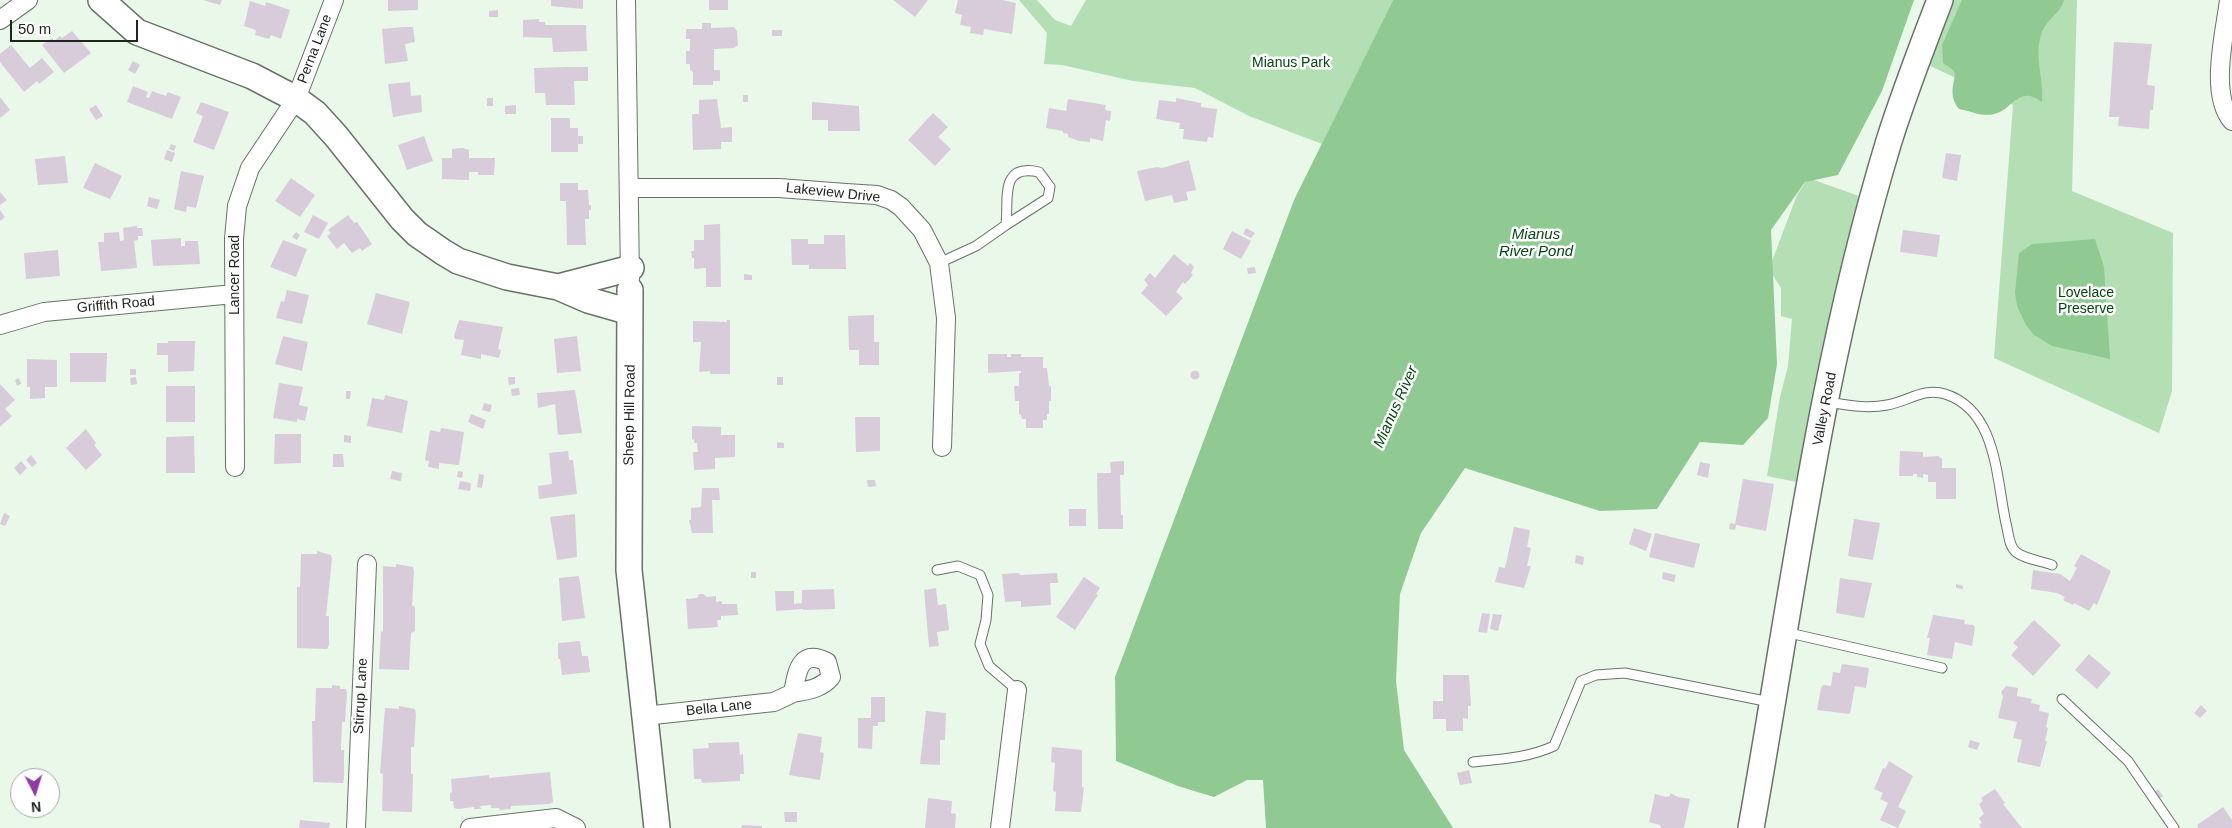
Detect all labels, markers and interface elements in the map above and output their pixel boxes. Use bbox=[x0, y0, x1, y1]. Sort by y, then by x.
scale bar bbox=[12, 10, 140, 42]
street label: Perna Lane bbox=[294, 12, 336, 86]
text: 50 m bbox=[18, 20, 51, 37]
park label: Mianus Park bbox=[1252, 55, 1330, 71]
street label: Lakeview Drive bbox=[785, 180, 881, 206]
water label: Mianus River Pond bbox=[1499, 226, 1573, 261]
street label: Lancer Road bbox=[227, 235, 243, 315]
park label: Lovelace Preserve bbox=[2058, 285, 2114, 318]
street label: Griffith Road bbox=[76, 293, 156, 317]
water label: Mianus River bbox=[1370, 363, 1422, 451]
street label: Sheep Hill Road bbox=[621, 364, 639, 466]
street label: Valley Road bbox=[1810, 371, 1840, 447]
street label: Stirrup Lane bbox=[351, 657, 371, 735]
street label: Bella Lane bbox=[685, 696, 753, 720]
north arrow bbox=[10, 768, 60, 818]
text: N bbox=[30, 799, 42, 815]

